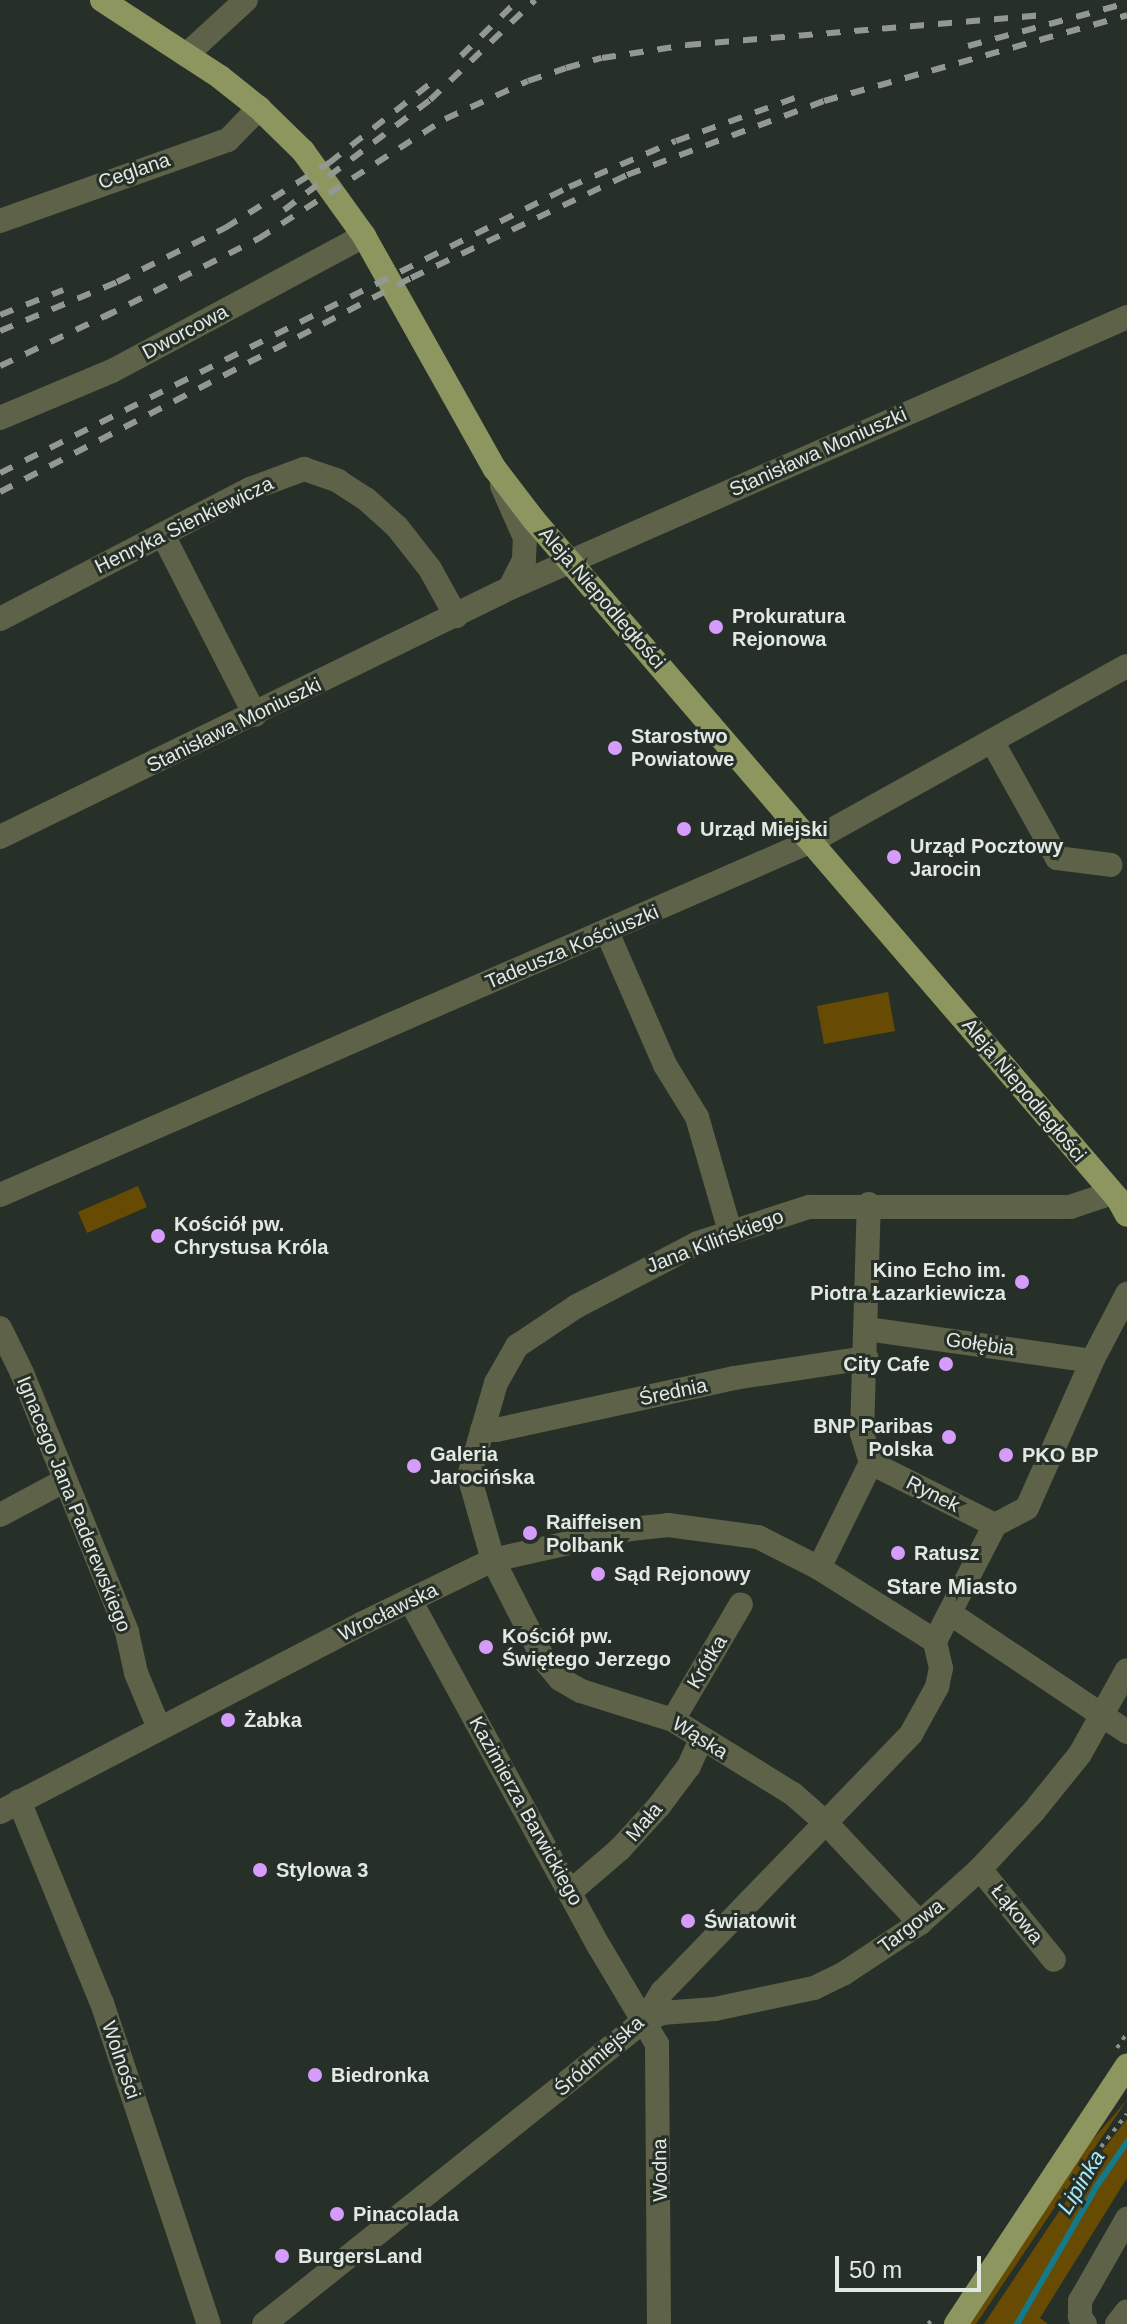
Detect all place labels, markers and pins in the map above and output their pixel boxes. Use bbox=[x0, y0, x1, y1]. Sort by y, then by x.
place label: Prokuratura Rejonowa bbox=[732, 604, 845, 651]
marker: Prokuratura Rejonowa bbox=[707, 618, 725, 636]
place label: Starostwo Powiatowe bbox=[631, 724, 734, 771]
marker: Starostwo Powiatowe bbox=[606, 739, 624, 757]
place label: Urząd Miejski bbox=[700, 817, 828, 841]
marker: Urząd Miejski bbox=[675, 820, 693, 838]
place label: Urząd Pocztowy Jarocin bbox=[910, 834, 1063, 881]
marker: Urząd Pocztowy Jarocin bbox=[885, 848, 903, 866]
place label: Kościół pw. Chrystusa Króla bbox=[174, 1212, 328, 1259]
marker: Kościół pw. Chrystusa Króla bbox=[149, 1227, 167, 1245]
place label: Kino Echo im. Piotra Łazarkiewicza bbox=[810, 1258, 1006, 1305]
marker: Kino Echo im. Piotra Łazarkiewicza bbox=[1013, 1273, 1031, 1291]
place label: City Cafe bbox=[843, 1352, 930, 1376]
marker: City Cafe bbox=[937, 1355, 955, 1373]
place label: BNP Paribas Polska bbox=[813, 1414, 933, 1461]
marker: BNP Paribas Polska bbox=[940, 1428, 958, 1446]
place label: Galeria Jarocińska bbox=[430, 1442, 535, 1489]
place label: PKO BP bbox=[1022, 1443, 1099, 1467]
marker: PKO BP bbox=[997, 1446, 1015, 1464]
marker: Galeria Jarocińska bbox=[405, 1457, 423, 1475]
place label: Raiffeisen Polbank bbox=[546, 1510, 642, 1557]
marker: Raiffeisen Polbank bbox=[521, 1524, 539, 1542]
place label: Ratusz bbox=[914, 1541, 980, 1565]
marker: Ratusz bbox=[889, 1544, 907, 1562]
place label: Sąd Rejonowy bbox=[614, 1562, 751, 1586]
marker: Sąd Rejonowy bbox=[589, 1565, 607, 1583]
place label: Kościół pw. Świętego Jerzego bbox=[502, 1624, 671, 1671]
marker: Kościół pw. Świętego Jerzego bbox=[477, 1638, 495, 1656]
place label: Żabka bbox=[244, 1708, 302, 1732]
marker: Żabka bbox=[219, 1711, 237, 1729]
place label: Stylowa 3 bbox=[276, 1858, 368, 1882]
marker: Stylowa 3 bbox=[251, 1861, 269, 1879]
place label: Światowit bbox=[704, 1909, 796, 1933]
marker: Światowit bbox=[679, 1912, 697, 1930]
place label: Biedronka bbox=[331, 2063, 429, 2087]
marker: Biedronka bbox=[306, 2066, 324, 2084]
place label: Pinacolada bbox=[353, 2202, 459, 2226]
marker: Pinacolada bbox=[328, 2205, 346, 2223]
place label: BurgersLand bbox=[298, 2244, 422, 2268]
marker: BurgersLand bbox=[273, 2247, 291, 2265]

